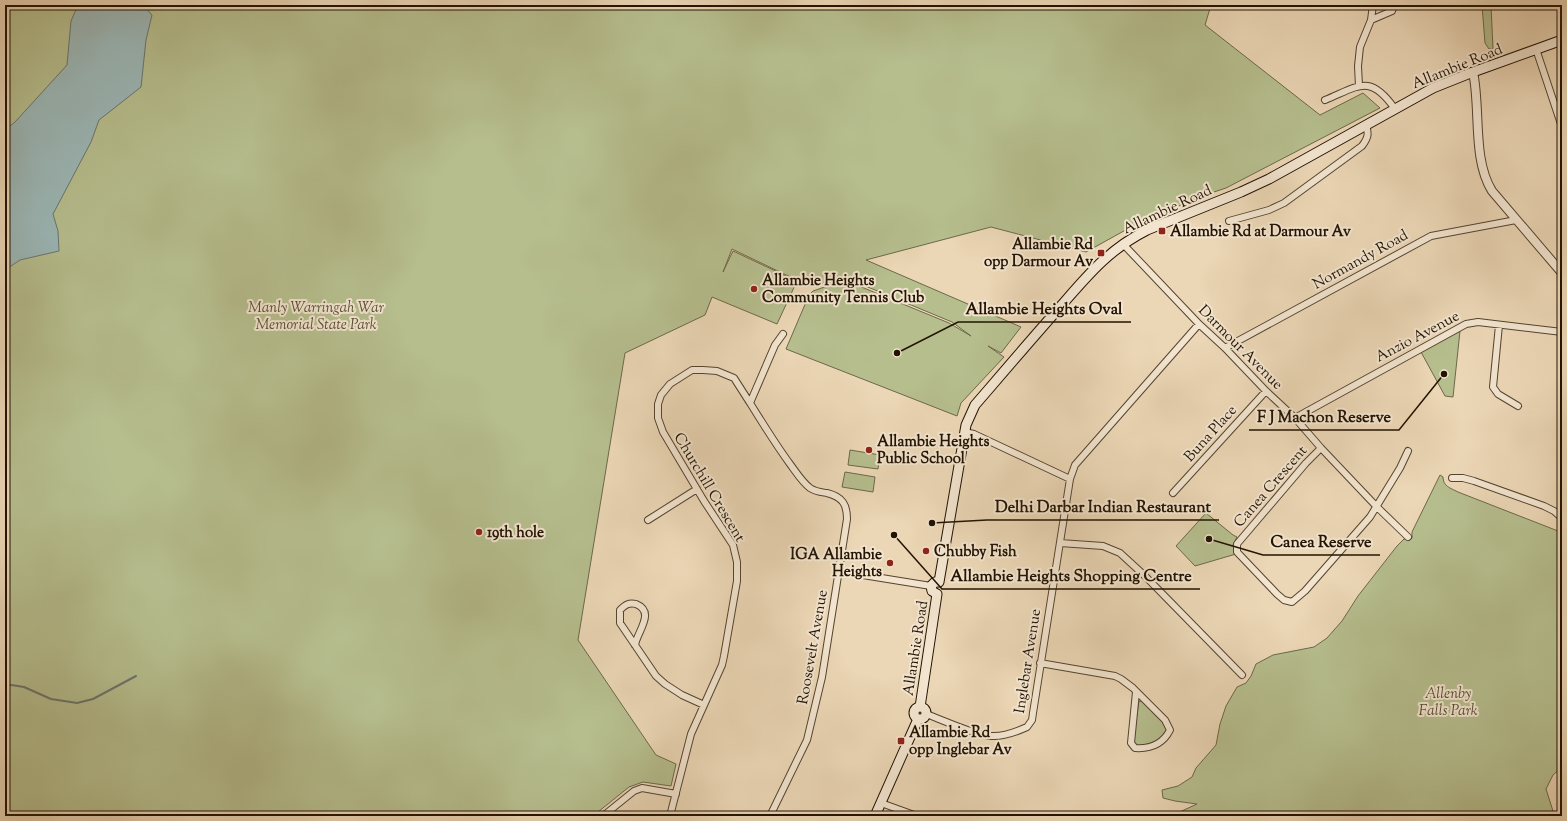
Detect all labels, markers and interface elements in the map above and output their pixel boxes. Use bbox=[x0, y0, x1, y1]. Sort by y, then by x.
street label: Allambie Road bbox=[1409, 39, 1506, 95]
street label: Allambie Road bbox=[1120, 180, 1216, 240]
place label: Allambie Rd at Darmour Av bbox=[1170, 222, 1351, 243]
street label: Normandy Road bbox=[1309, 225, 1413, 295]
marker: Allambie Rd at Darmour Av bbox=[1157, 226, 1167, 236]
place label: Allambie Rd opp Darmour Av bbox=[984, 235, 1094, 273]
marker: Allambie Rd opp Darmour Av bbox=[1096, 248, 1106, 258]
place label: Allambie Heights Community Tennis Club bbox=[762, 271, 924, 309]
marker: Allambie Heights Community Tennis Club bbox=[749, 284, 759, 294]
callout: Allambie Heights Oval bbox=[958, 294, 1131, 322]
park label: Manly Warringah War Memorial State Park bbox=[248, 298, 385, 336]
text: Allambie Heights Oval bbox=[965, 299, 1123, 322]
street label: Darmour Avenue bbox=[1193, 301, 1287, 395]
street label: Anzio Avenue bbox=[1372, 306, 1463, 368]
street label: Buna Place bbox=[1180, 401, 1242, 467]
callout: F J Machon Reserve bbox=[1249, 402, 1399, 430]
text: F J Machon Reserve bbox=[1257, 407, 1391, 430]
street label: Churchill Crescent bbox=[668, 429, 750, 546]
place label: Allambie Heights Public School bbox=[877, 432, 989, 470]
street label: Canea Crescent bbox=[1230, 441, 1313, 533]
marker: Allambie Heights Public School bbox=[864, 445, 874, 455]
callout: Delhi Darbar Indian Restaurant bbox=[987, 492, 1219, 520]
text: Delhi Darbar Indian Restaurant bbox=[995, 497, 1212, 520]
place label: 19th hole bbox=[487, 523, 544, 544]
marker: 19th hole bbox=[474, 527, 484, 537]
callout: Canea Reserve bbox=[1263, 527, 1380, 555]
text: Canea Reserve bbox=[1270, 532, 1372, 555]
place label: Chubby Fish bbox=[934, 542, 1017, 563]
place label: IGA Allambie Heights bbox=[790, 545, 882, 583]
marker: Chubby Fish bbox=[921, 546, 931, 556]
marker: IGA Allambie Heights bbox=[885, 558, 895, 568]
callout: Allambie Heights Shopping Centre bbox=[942, 561, 1200, 589]
text: Allambie Heights Shopping Centre bbox=[950, 566, 1192, 589]
street label: Roosevelt Avenue bbox=[793, 588, 834, 706]
street label: Allambie Road bbox=[899, 599, 934, 697]
street label: Inglebar Avenue bbox=[1010, 607, 1047, 715]
park label: Allenby Falls Park bbox=[1419, 684, 1478, 722]
place label: Allambie Rd opp Inglebar Av bbox=[909, 723, 1012, 761]
marker: Allambie Rd opp Inglebar Av bbox=[896, 736, 906, 746]

